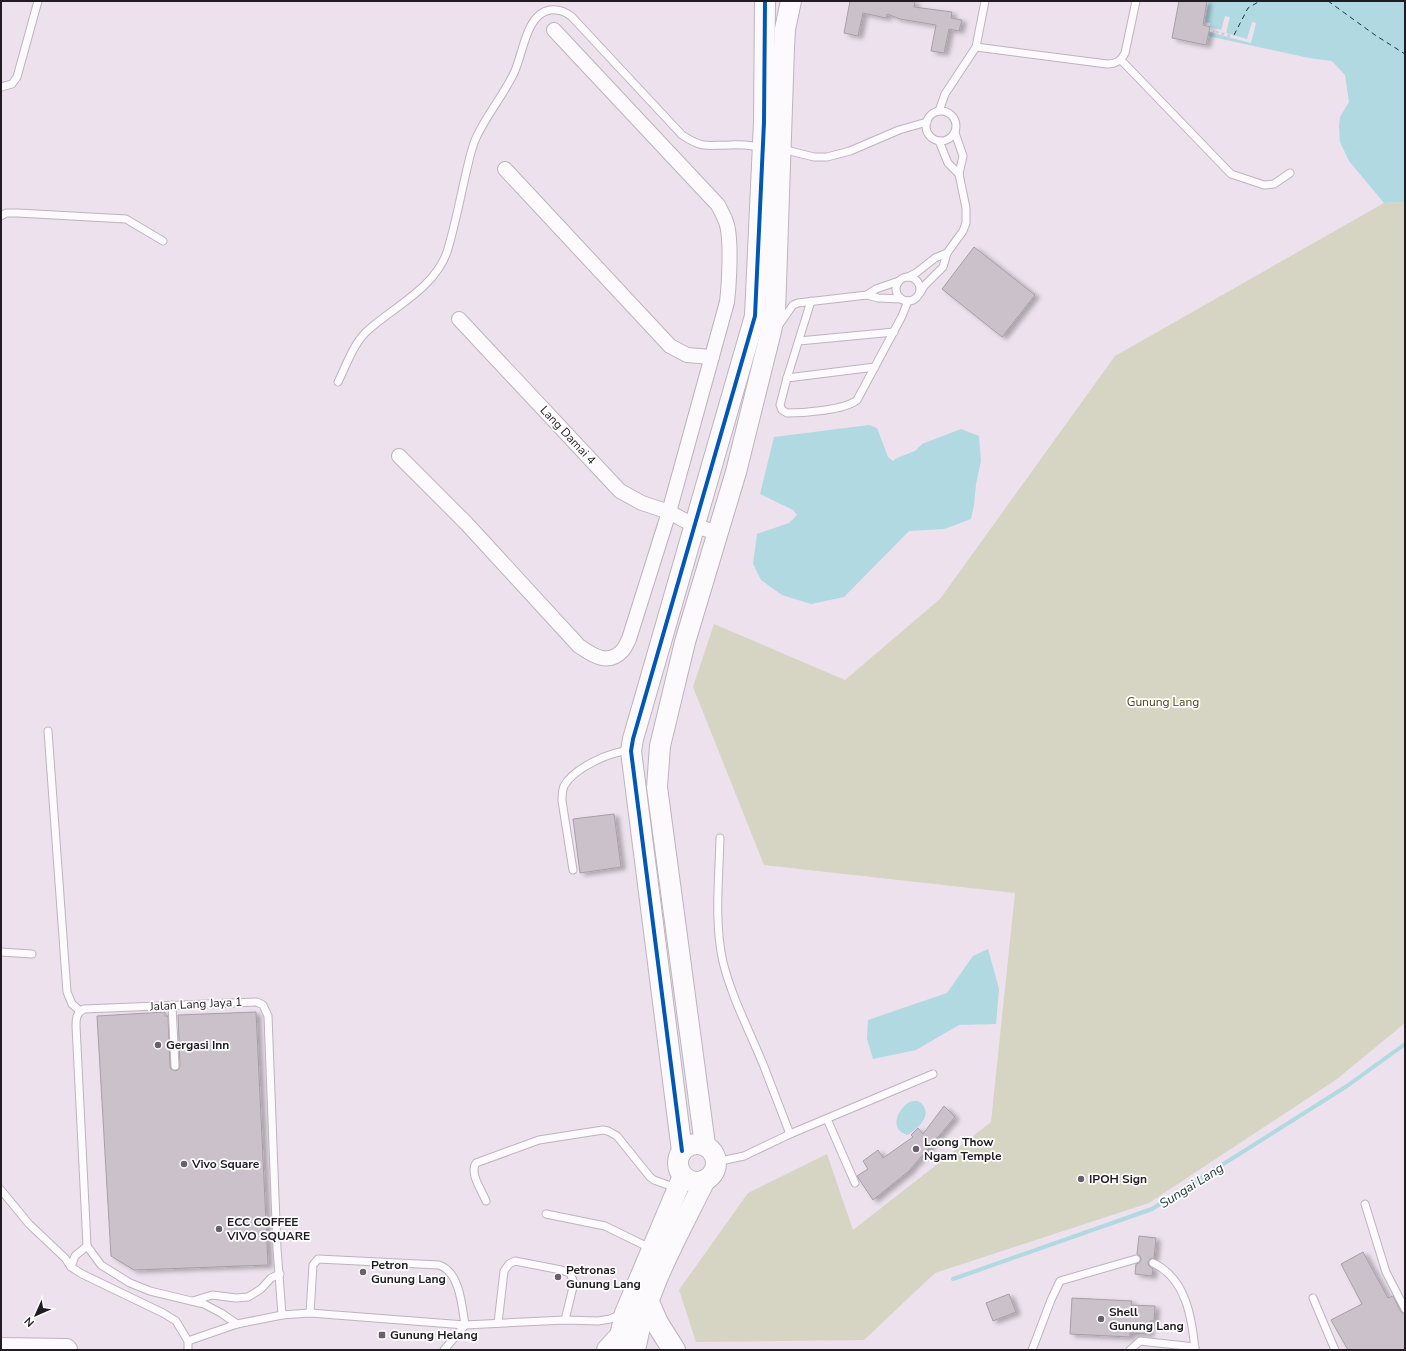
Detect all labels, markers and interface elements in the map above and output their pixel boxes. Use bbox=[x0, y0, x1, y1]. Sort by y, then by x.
street label: Lang Damai 4 bbox=[537, 402, 599, 468]
park label: Gunung Lang bbox=[1127, 694, 1199, 710]
street label: Jalan Lang Jaya 1 bbox=[148, 994, 243, 1014]
place label: Gergasi Inn bbox=[166, 1037, 229, 1053]
marker: Gergasi Inn bbox=[153, 1040, 163, 1050]
place label: Loong Thow Ngam Temple bbox=[924, 1134, 1002, 1164]
marker: Loong Thow Ngam Temple bbox=[911, 1144, 921, 1154]
place label: Vivo Square bbox=[191, 1156, 260, 1172]
marker: Vivo Square bbox=[179, 1159, 189, 1169]
water label: Sungai Lang bbox=[1156, 1159, 1227, 1213]
place label: IPOH Sign bbox=[1089, 1171, 1147, 1187]
marker: IPOH Sign bbox=[1076, 1174, 1086, 1184]
place label: ECC COFFEE VIVO SQUARE bbox=[226, 1214, 310, 1244]
marker: ECC COFFEE VIVO SQUARE bbox=[214, 1224, 224, 1234]
place label: Petron Gunung Lang bbox=[371, 1257, 446, 1287]
place label: Petronas Gunung Lang bbox=[566, 1262, 641, 1292]
marker: Petron Gunung Lang bbox=[358, 1267, 368, 1277]
marker: Petronas Gunung Lang bbox=[553, 1272, 563, 1282]
north arrow bbox=[16, 1295, 56, 1335]
place label: Shell Gunung Lang bbox=[1109, 1304, 1184, 1334]
text: N bbox=[21, 1314, 37, 1330]
marker: Shell Gunung Lang bbox=[1096, 1314, 1106, 1324]
place label: Gunung Helang bbox=[390, 1327, 478, 1343]
marker: Gunung Helang bbox=[377, 1330, 387, 1340]

